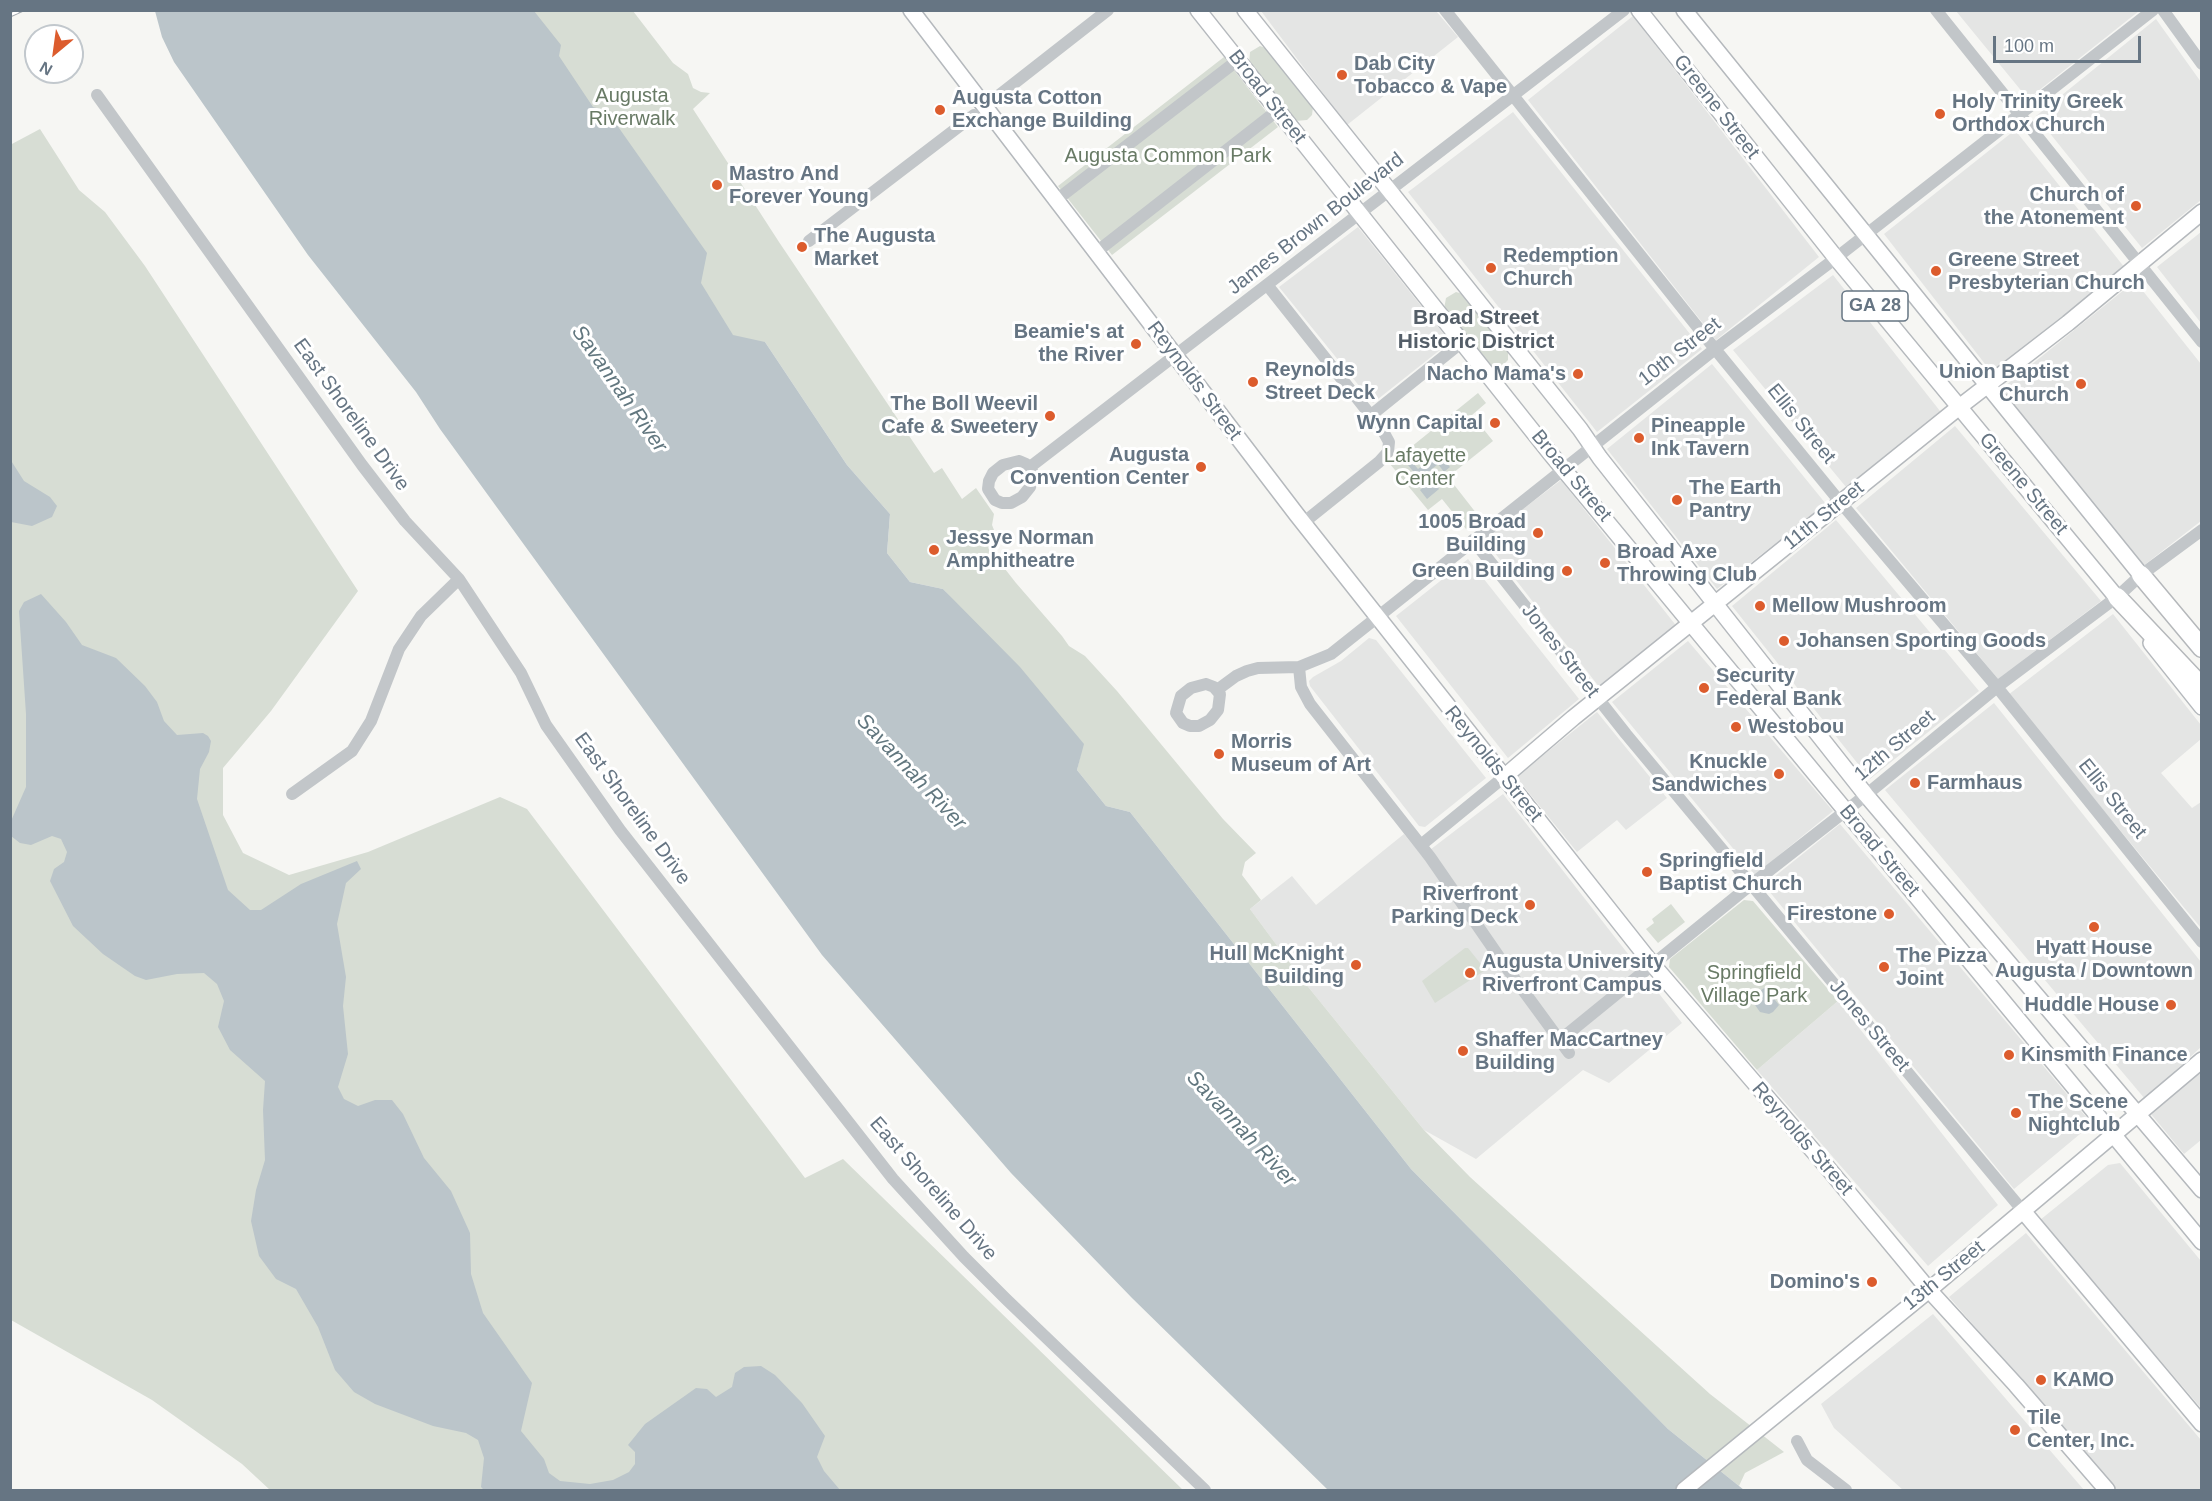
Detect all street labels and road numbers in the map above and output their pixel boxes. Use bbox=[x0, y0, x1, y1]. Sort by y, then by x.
street label: Broad Street bbox=[1223, 45, 1311, 149]
street label: Greene Street bbox=[1668, 50, 1764, 164]
street label: James Brown Boulevard bbox=[1223, 148, 1409, 300]
road number: GA 28 bbox=[1842, 291, 1908, 321]
street label: 10th Street bbox=[1634, 312, 1726, 392]
street label: Reynolds Street bbox=[1142, 317, 1246, 445]
street label: East Shoreline Drive bbox=[288, 334, 414, 496]
street label: Ellis Street bbox=[1762, 379, 1840, 469]
street label: Broad Street bbox=[1526, 425, 1616, 527]
street label: Greene Street bbox=[1973, 428, 2073, 540]
street label: 11th Street bbox=[1779, 476, 1869, 556]
street label: Jones Street bbox=[1516, 599, 1604, 703]
street label: Reynolds Street bbox=[1439, 701, 1547, 827]
street label: 12th Street bbox=[1850, 705, 1940, 787]
street label: East Shoreline Drive bbox=[569, 728, 695, 890]
street label: Ellis Street bbox=[2073, 754, 2151, 844]
street label: Broad Street bbox=[1834, 800, 1924, 902]
street label: Jones Street bbox=[1824, 975, 1914, 1077]
street label: Reynolds Street bbox=[1746, 1077, 1858, 1201]
street label: East Shoreline Drive bbox=[864, 1112, 1002, 1266]
street label: 13th Street bbox=[1898, 1236, 1990, 1316]

